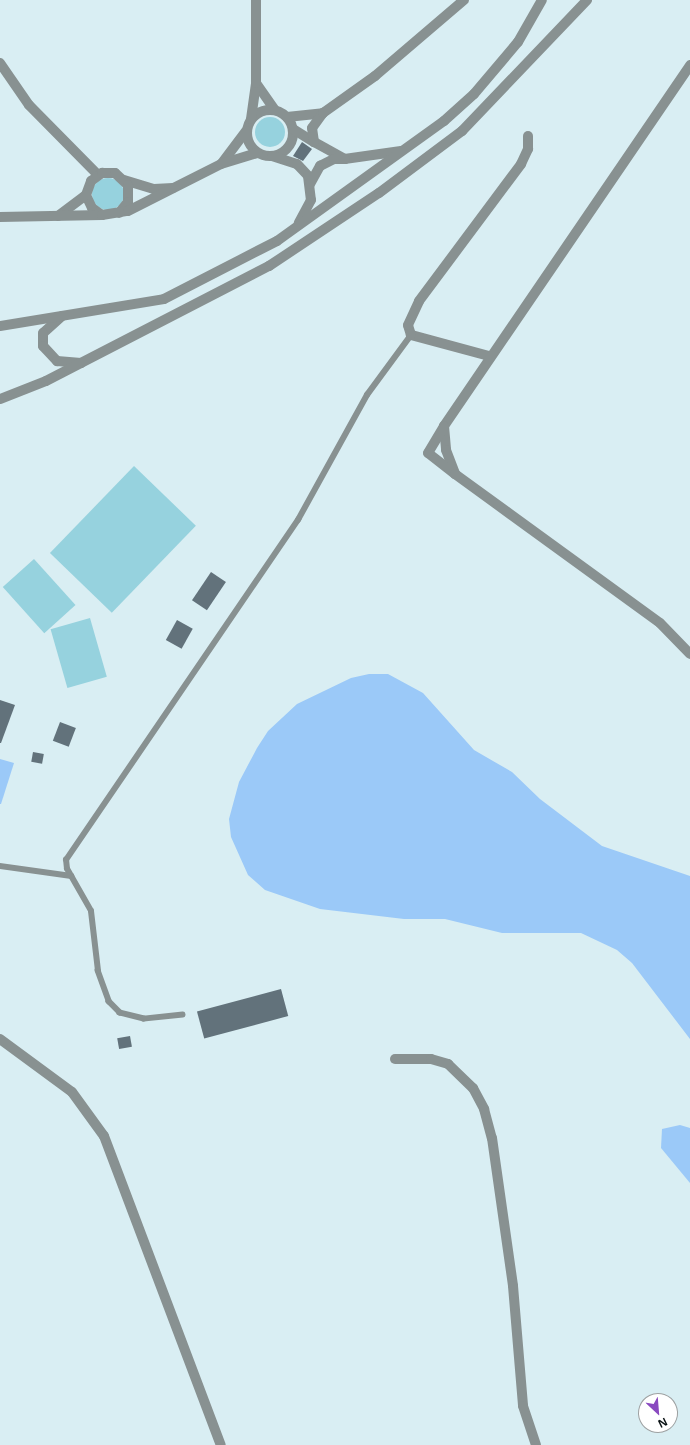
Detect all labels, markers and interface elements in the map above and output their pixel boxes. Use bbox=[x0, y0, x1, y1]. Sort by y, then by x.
north arrow bbox=[638, 1393, 678, 1433]
text: N bbox=[656, 1415, 670, 1432]

